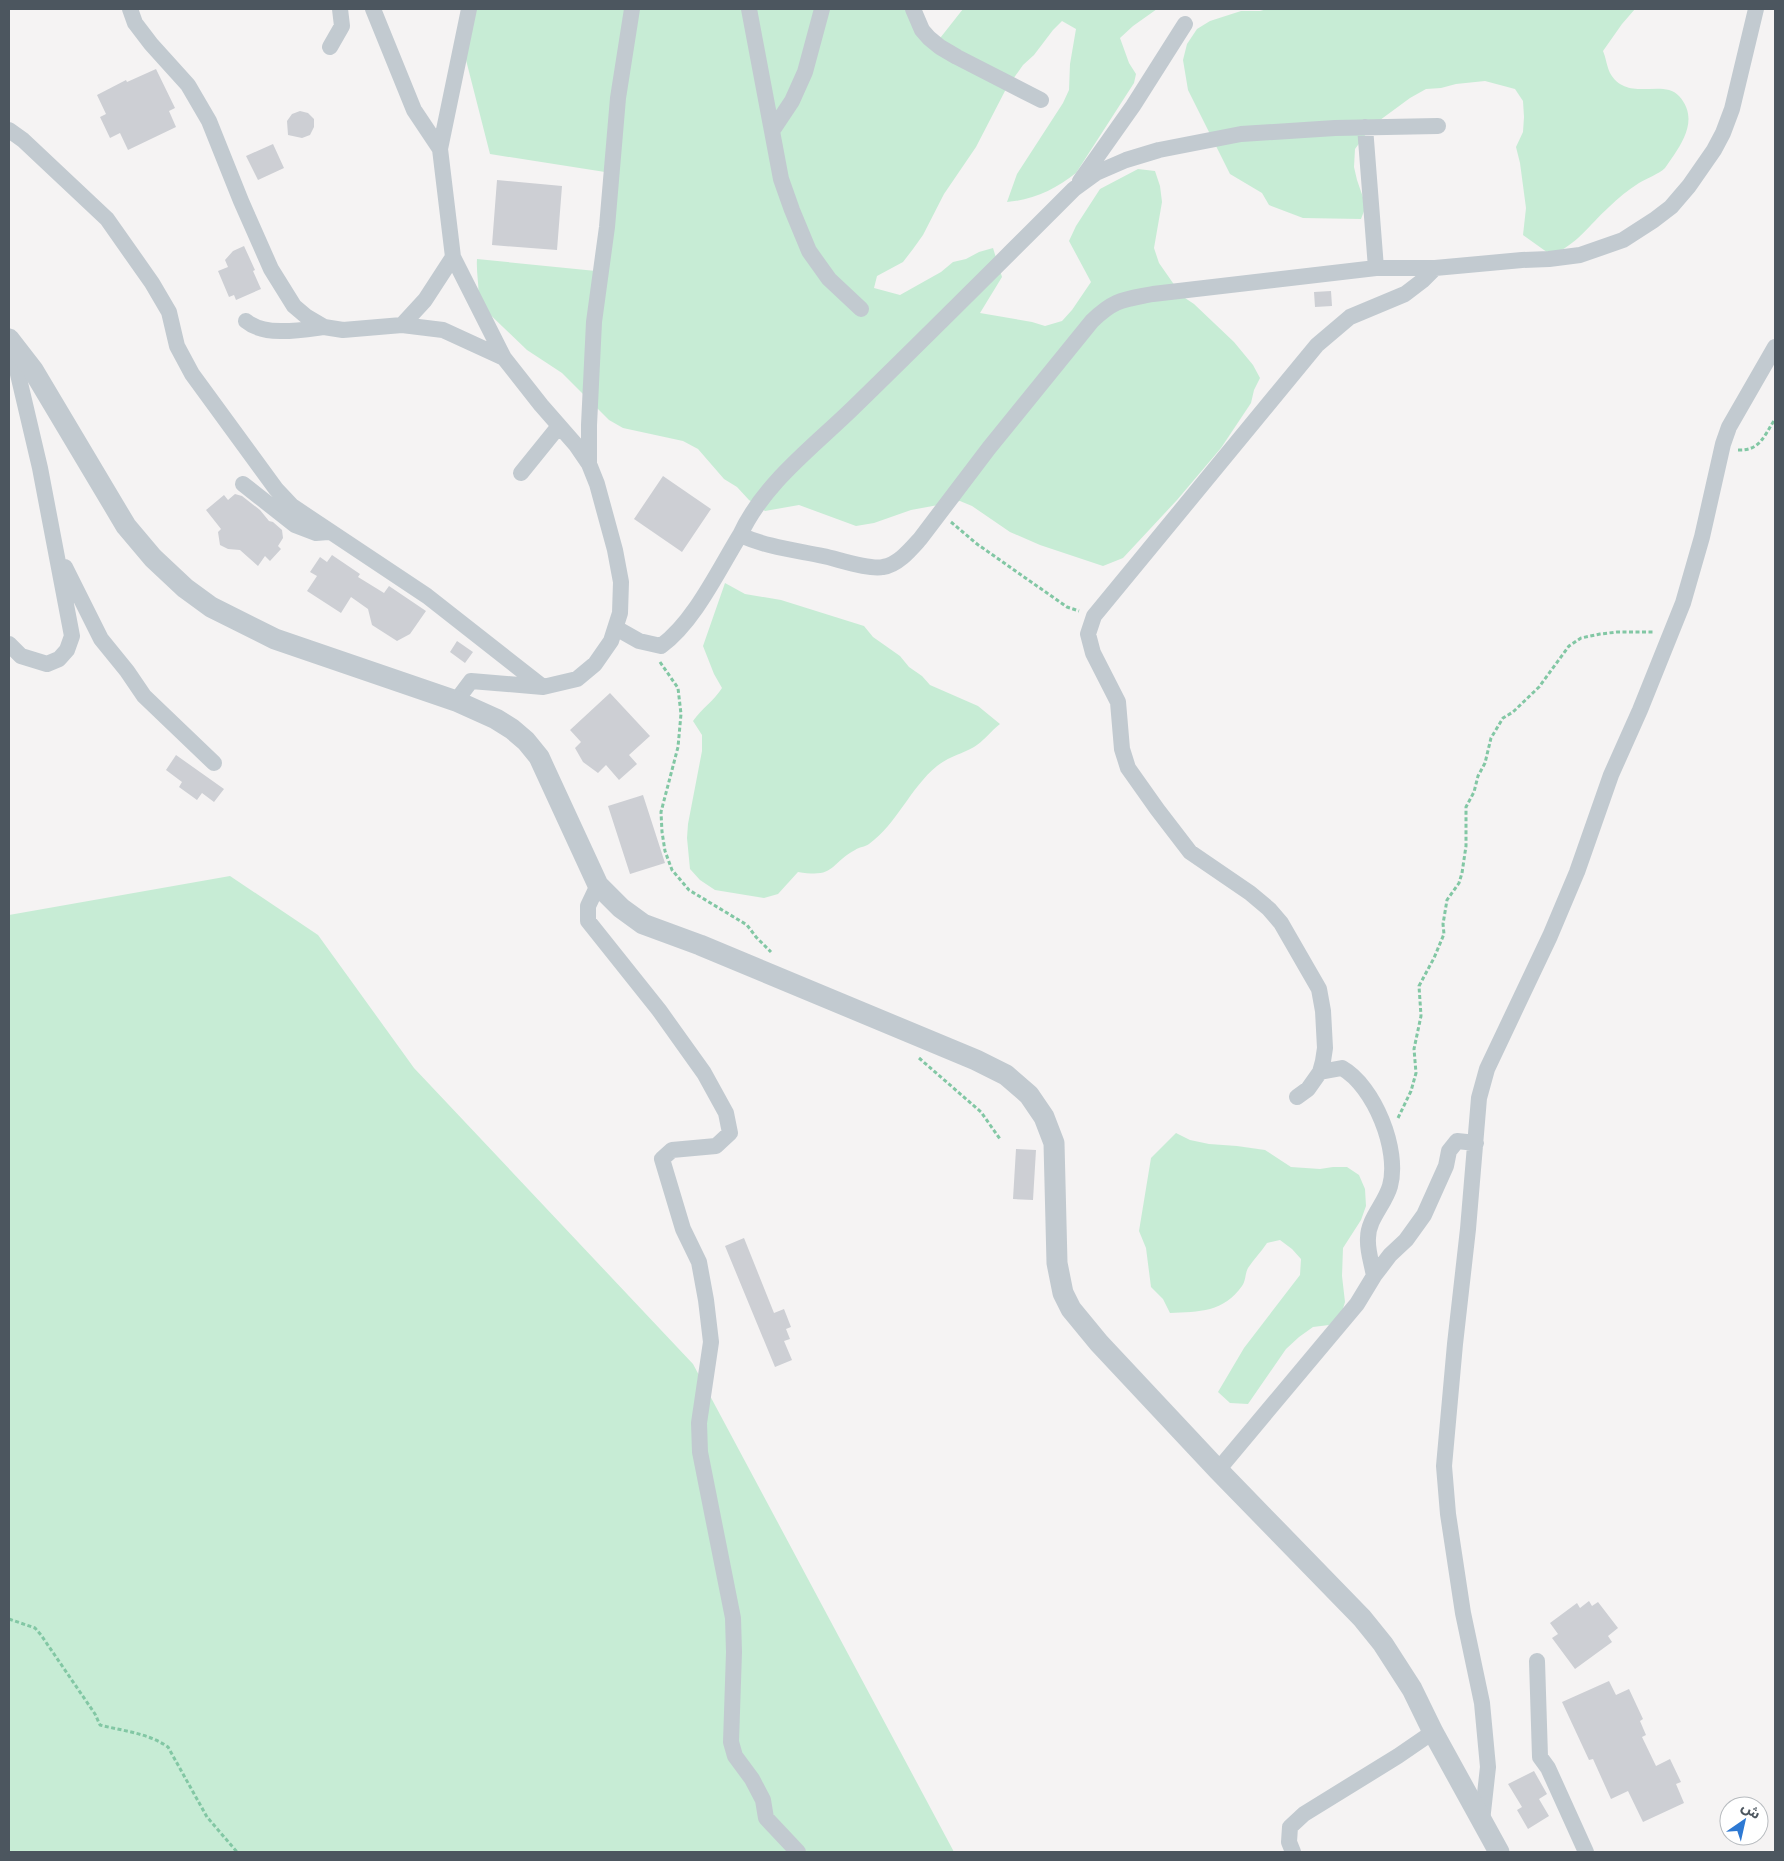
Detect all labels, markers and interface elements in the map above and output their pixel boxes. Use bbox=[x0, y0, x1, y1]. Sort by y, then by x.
north arrow bbox=[1719, 1796, 1769, 1846]
text: ش bbox=[1739, 1798, 1764, 1822]

